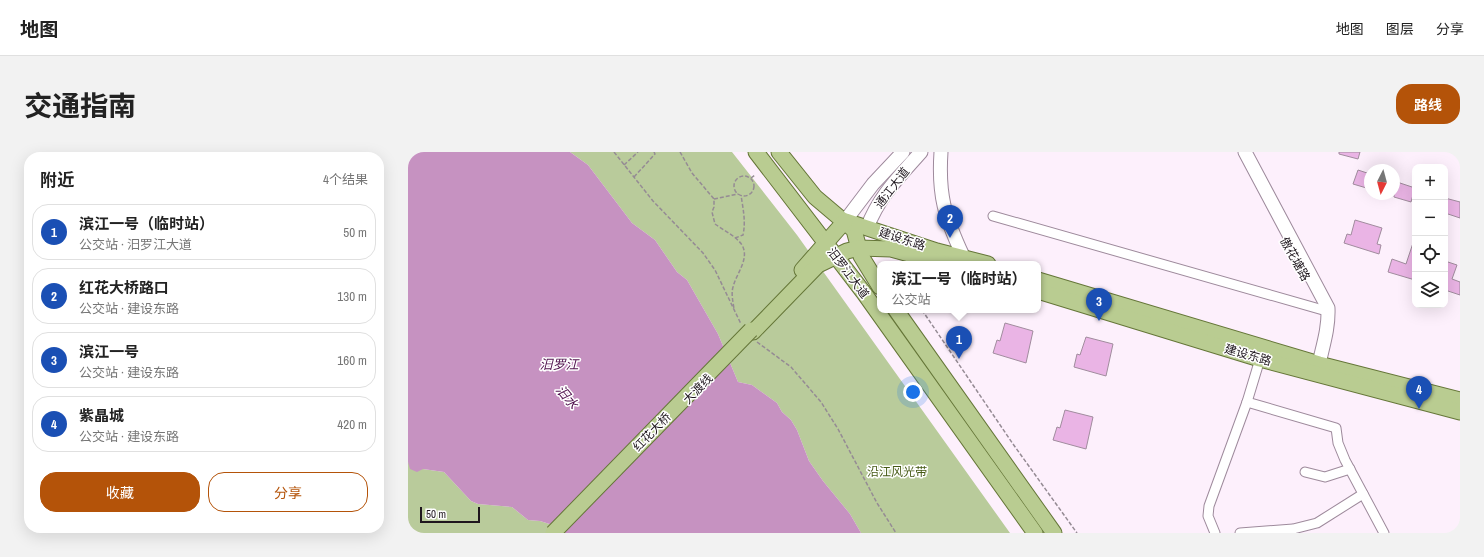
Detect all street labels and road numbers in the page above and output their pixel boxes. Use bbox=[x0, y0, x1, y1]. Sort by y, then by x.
street label: 通江大道 bbox=[871, 164, 913, 212]
street label: 建设东路 bbox=[877, 224, 927, 254]
street label: 傲花塘路 bbox=[1276, 234, 1314, 284]
street label: 汨罗江大道 bbox=[824, 244, 872, 302]
street label: 建设东路 bbox=[1223, 341, 1273, 369]
street label: 大渡线 bbox=[680, 370, 716, 408]
street label: 红花大桥 bbox=[630, 409, 674, 455]

